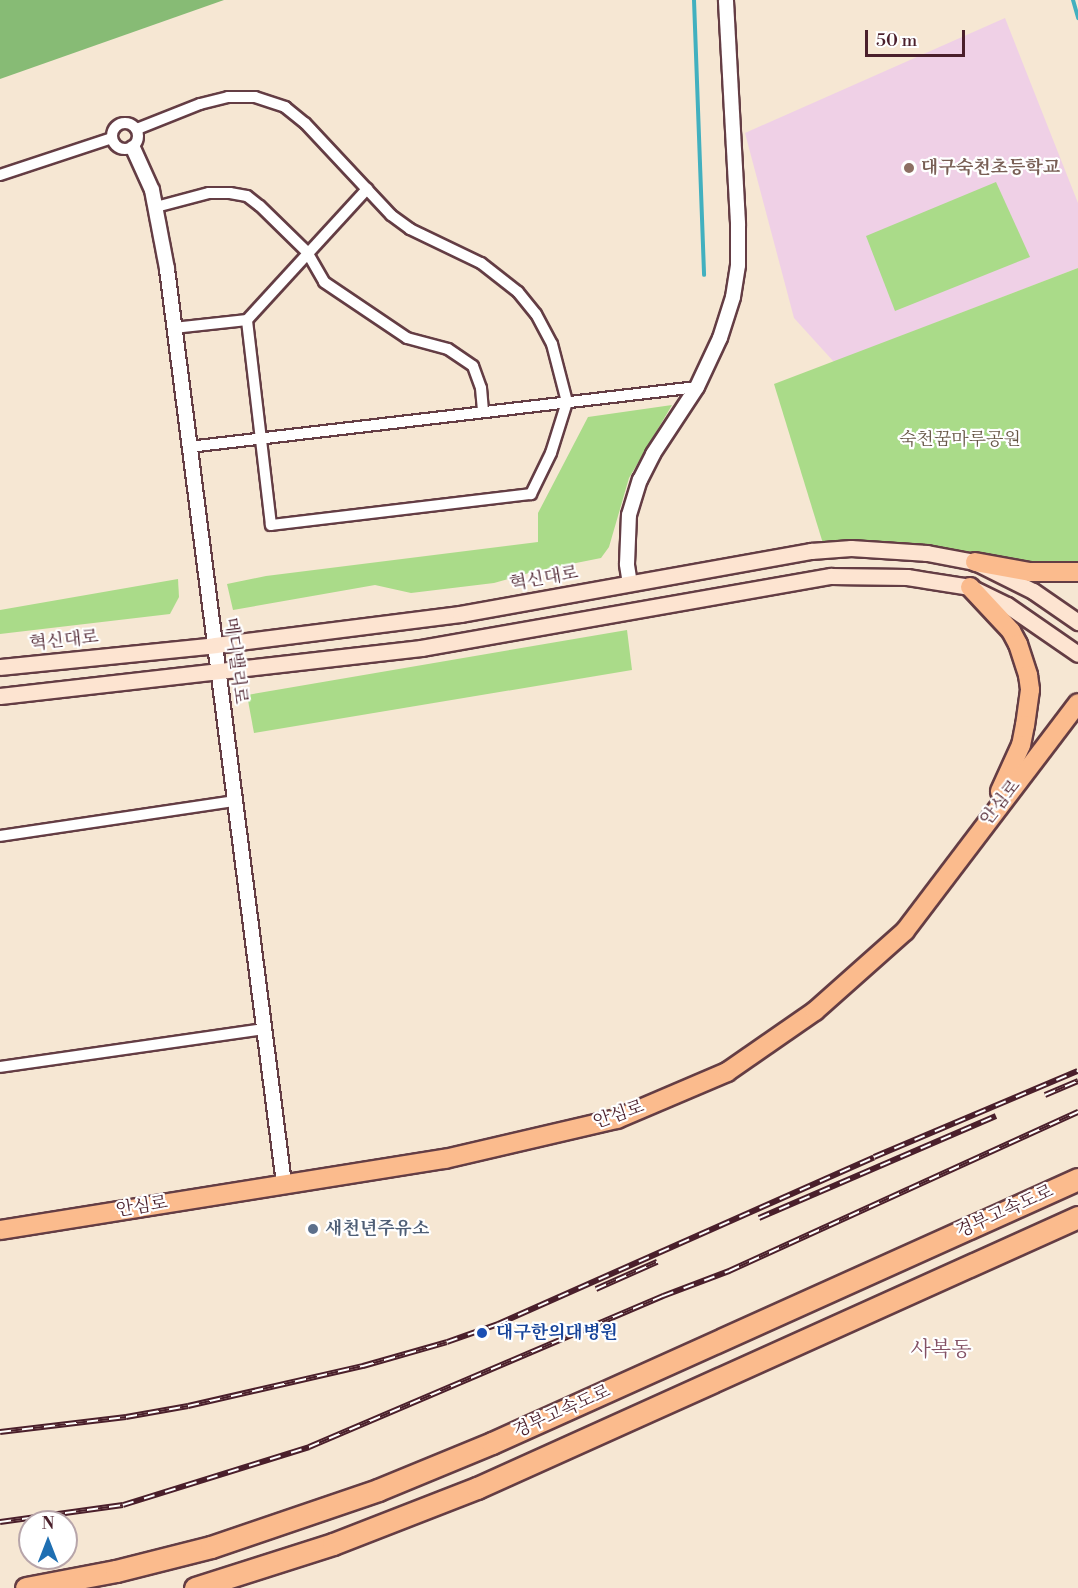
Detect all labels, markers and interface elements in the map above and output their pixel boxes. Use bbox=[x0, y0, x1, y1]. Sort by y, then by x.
scale bar bbox=[868, 18, 968, 56]
text: 50 m bbox=[876, 29, 917, 52]
place label: 대구숙천초등학교 bbox=[921, 157, 1060, 179]
marker: 대구숙천초등학교 bbox=[902, 161, 916, 175]
park label: 숙천꿈마루공원 bbox=[899, 429, 1021, 451]
street label: 혁신대로 bbox=[508, 562, 580, 596]
street label: 메디밸리로 bbox=[219, 617, 251, 705]
street label: 혁신대로 bbox=[28, 627, 100, 655]
street label: 안심로 bbox=[976, 776, 1026, 830]
street label: 안심로 bbox=[591, 1096, 647, 1134]
street label: 경부고속도로 bbox=[953, 1181, 1057, 1243]
street label: 안심로 bbox=[115, 1192, 169, 1222]
place label: 새천년주유소 bbox=[325, 1218, 429, 1240]
marker: 새천년주유소 bbox=[306, 1222, 320, 1236]
place label: 대구한의대병원 bbox=[496, 1322, 618, 1344]
marker: 대구한의대병원 bbox=[473, 1324, 491, 1342]
district label: 사복동 bbox=[911, 1337, 971, 1363]
street label: 경부고속도로 bbox=[510, 1381, 614, 1443]
north arrow bbox=[18, 1510, 78, 1570]
text: N bbox=[42, 1514, 54, 1534]

